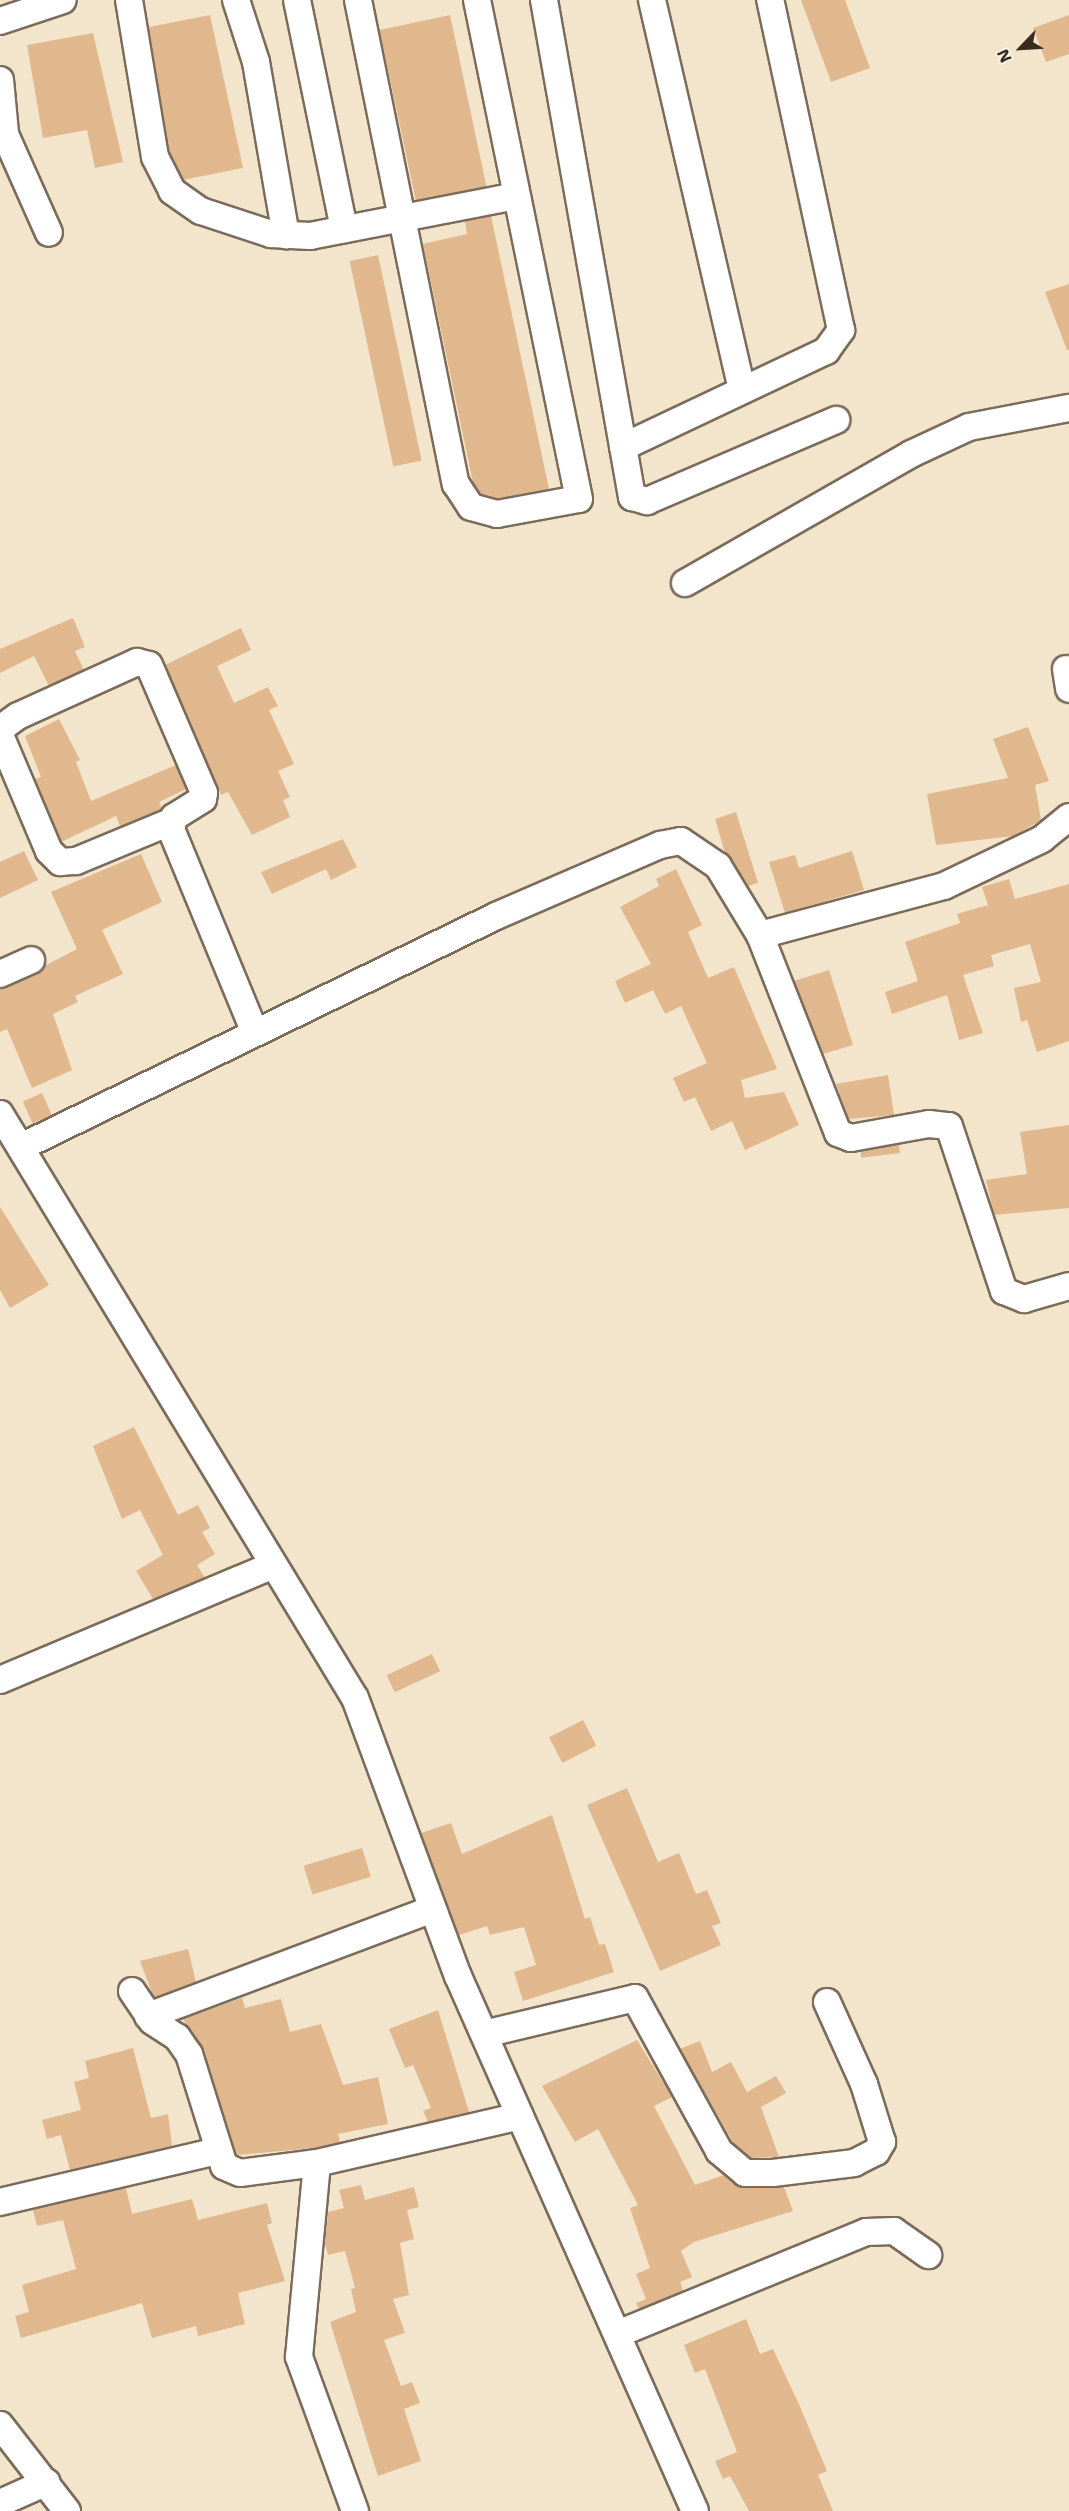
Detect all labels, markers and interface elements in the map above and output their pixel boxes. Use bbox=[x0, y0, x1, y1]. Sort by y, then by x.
north arrow bbox=[991, 18, 1051, 78]
text: N bbox=[992, 46, 1016, 66]

